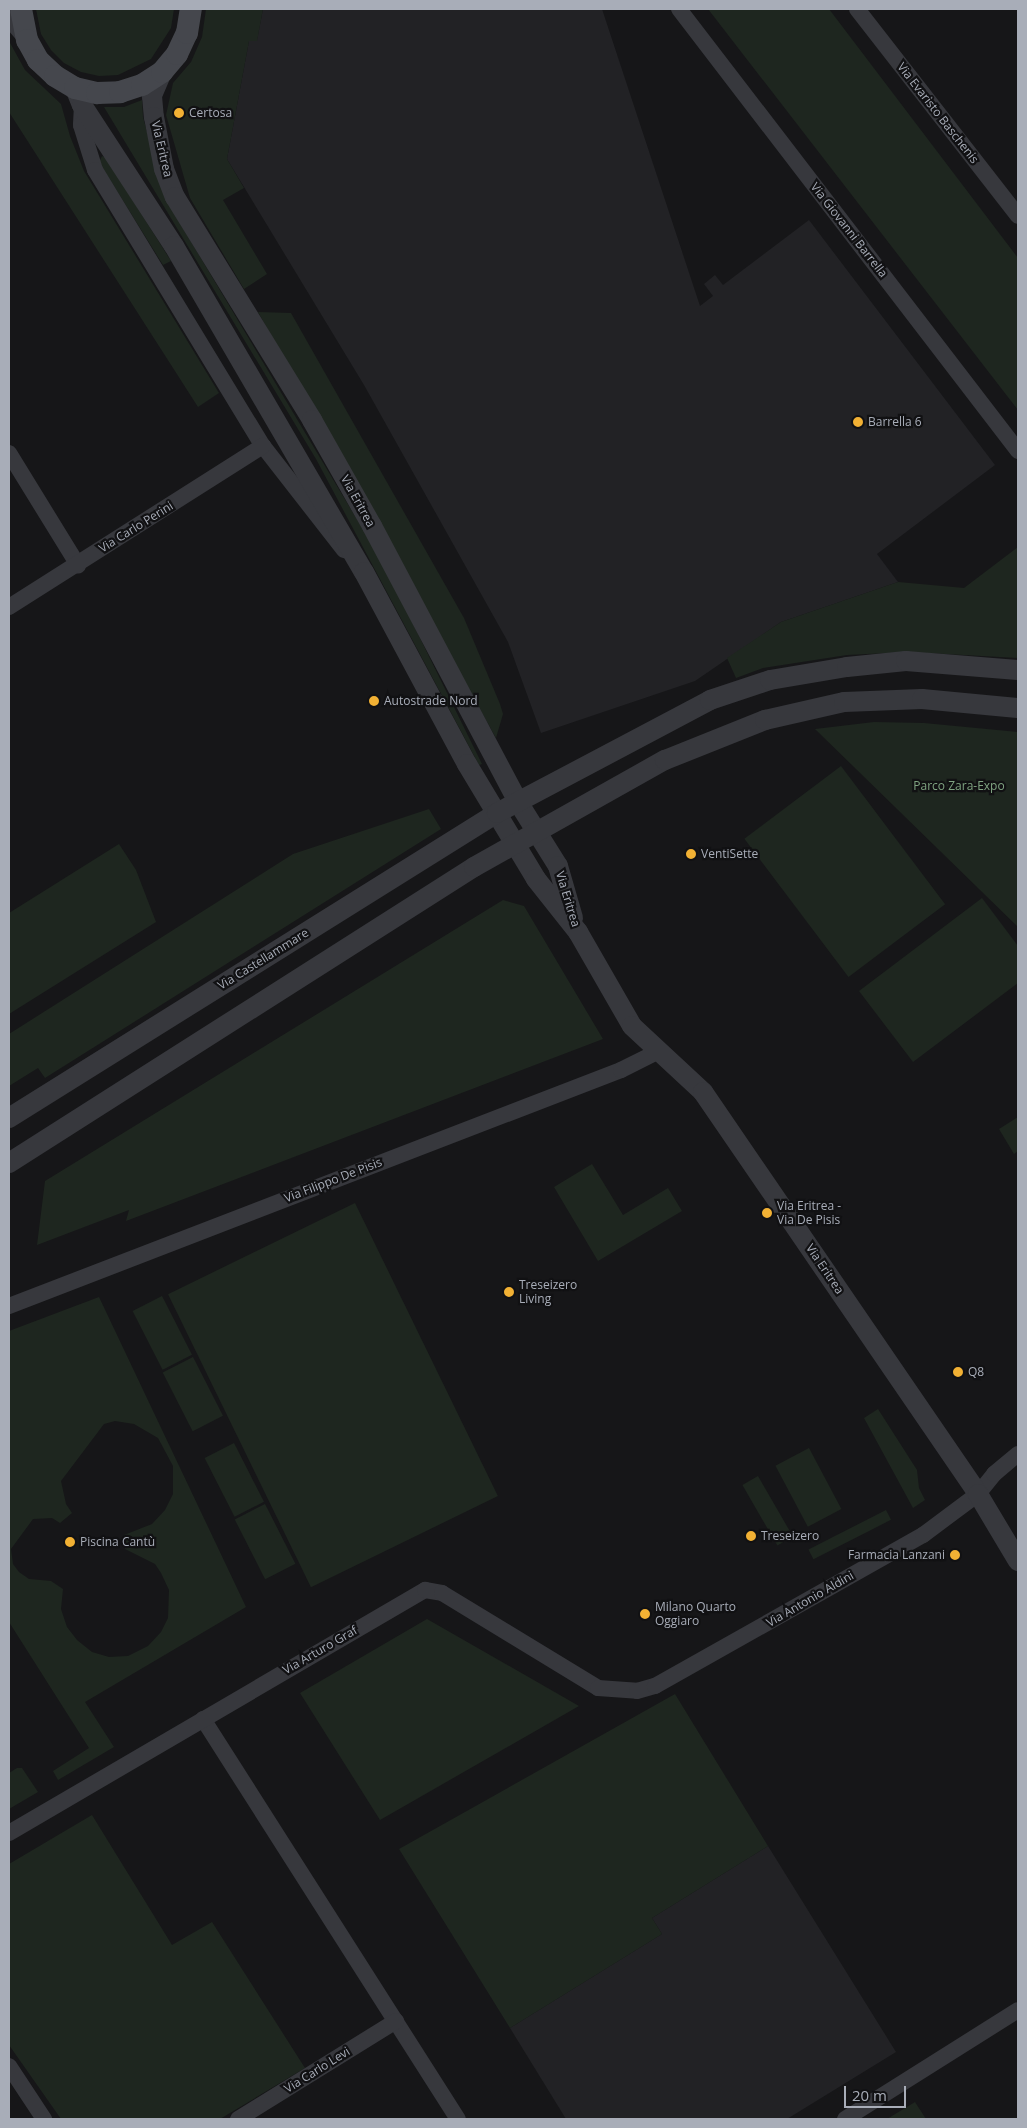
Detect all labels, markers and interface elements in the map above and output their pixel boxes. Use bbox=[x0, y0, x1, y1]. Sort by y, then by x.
street label: Via Evaristo Baschenis bbox=[894, 60, 982, 166]
place label: Certosa bbox=[189, 106, 232, 120]
marker: Certosa bbox=[173, 107, 185, 119]
street label: Via Eritrea bbox=[149, 120, 175, 178]
street label: Via Giovanni Barrella bbox=[808, 180, 890, 280]
place label: Barrella 6 bbox=[868, 415, 922, 429]
marker: Barrella 6 bbox=[852, 416, 864, 428]
street label: Via Eritrea bbox=[338, 473, 378, 529]
street label: Via Carlo Perini bbox=[96, 498, 176, 556]
place label: Autostrade Nord bbox=[384, 694, 478, 708]
marker: Autostrade Nord bbox=[368, 695, 380, 707]
park label: Parco Zara-Expo bbox=[913, 779, 1005, 793]
place label: VentiSette bbox=[701, 847, 758, 861]
marker: VentiSette bbox=[685, 848, 697, 860]
street label: Via Eritrea bbox=[553, 870, 583, 928]
street label: Via Castellammare bbox=[215, 925, 311, 993]
street label: Via Filippo De Pisis bbox=[282, 1155, 384, 1205]
place label: Via Eritrea - Via De Pisis bbox=[777, 1199, 841, 1227]
marker: Via Eritrea - Via De Pisis bbox=[761, 1207, 773, 1219]
street label: Via Eritrea bbox=[803, 1241, 847, 1297]
place label: Treseizero Living bbox=[519, 1278, 577, 1306]
marker: Treseizero Living bbox=[503, 1286, 515, 1298]
place label: Q8 bbox=[968, 1365, 984, 1379]
marker: Q8 bbox=[952, 1366, 964, 1378]
place label: Treseizero bbox=[761, 1529, 819, 1543]
marker: Treseizero bbox=[745, 1530, 757, 1542]
place label: Piscina Cantù bbox=[80, 1535, 155, 1549]
marker: Piscina Cantù bbox=[64, 1536, 76, 1548]
place label: Farmacia Lanzani bbox=[848, 1548, 945, 1562]
marker: Farmacia Lanzani bbox=[949, 1549, 961, 1561]
street label: Via Antonio Aldini bbox=[764, 1568, 856, 1630]
place label: Milano Quarto Oggiaro bbox=[655, 1600, 736, 1628]
marker: Milano Quarto Oggiaro bbox=[639, 1608, 651, 1620]
street label: Via Arturo Graf bbox=[280, 1623, 360, 1677]
street label: Via Carlo Levi bbox=[282, 2044, 352, 2096]
scale bar bbox=[847, 2076, 910, 2108]
text: 20 m bbox=[852, 2085, 887, 2105]

